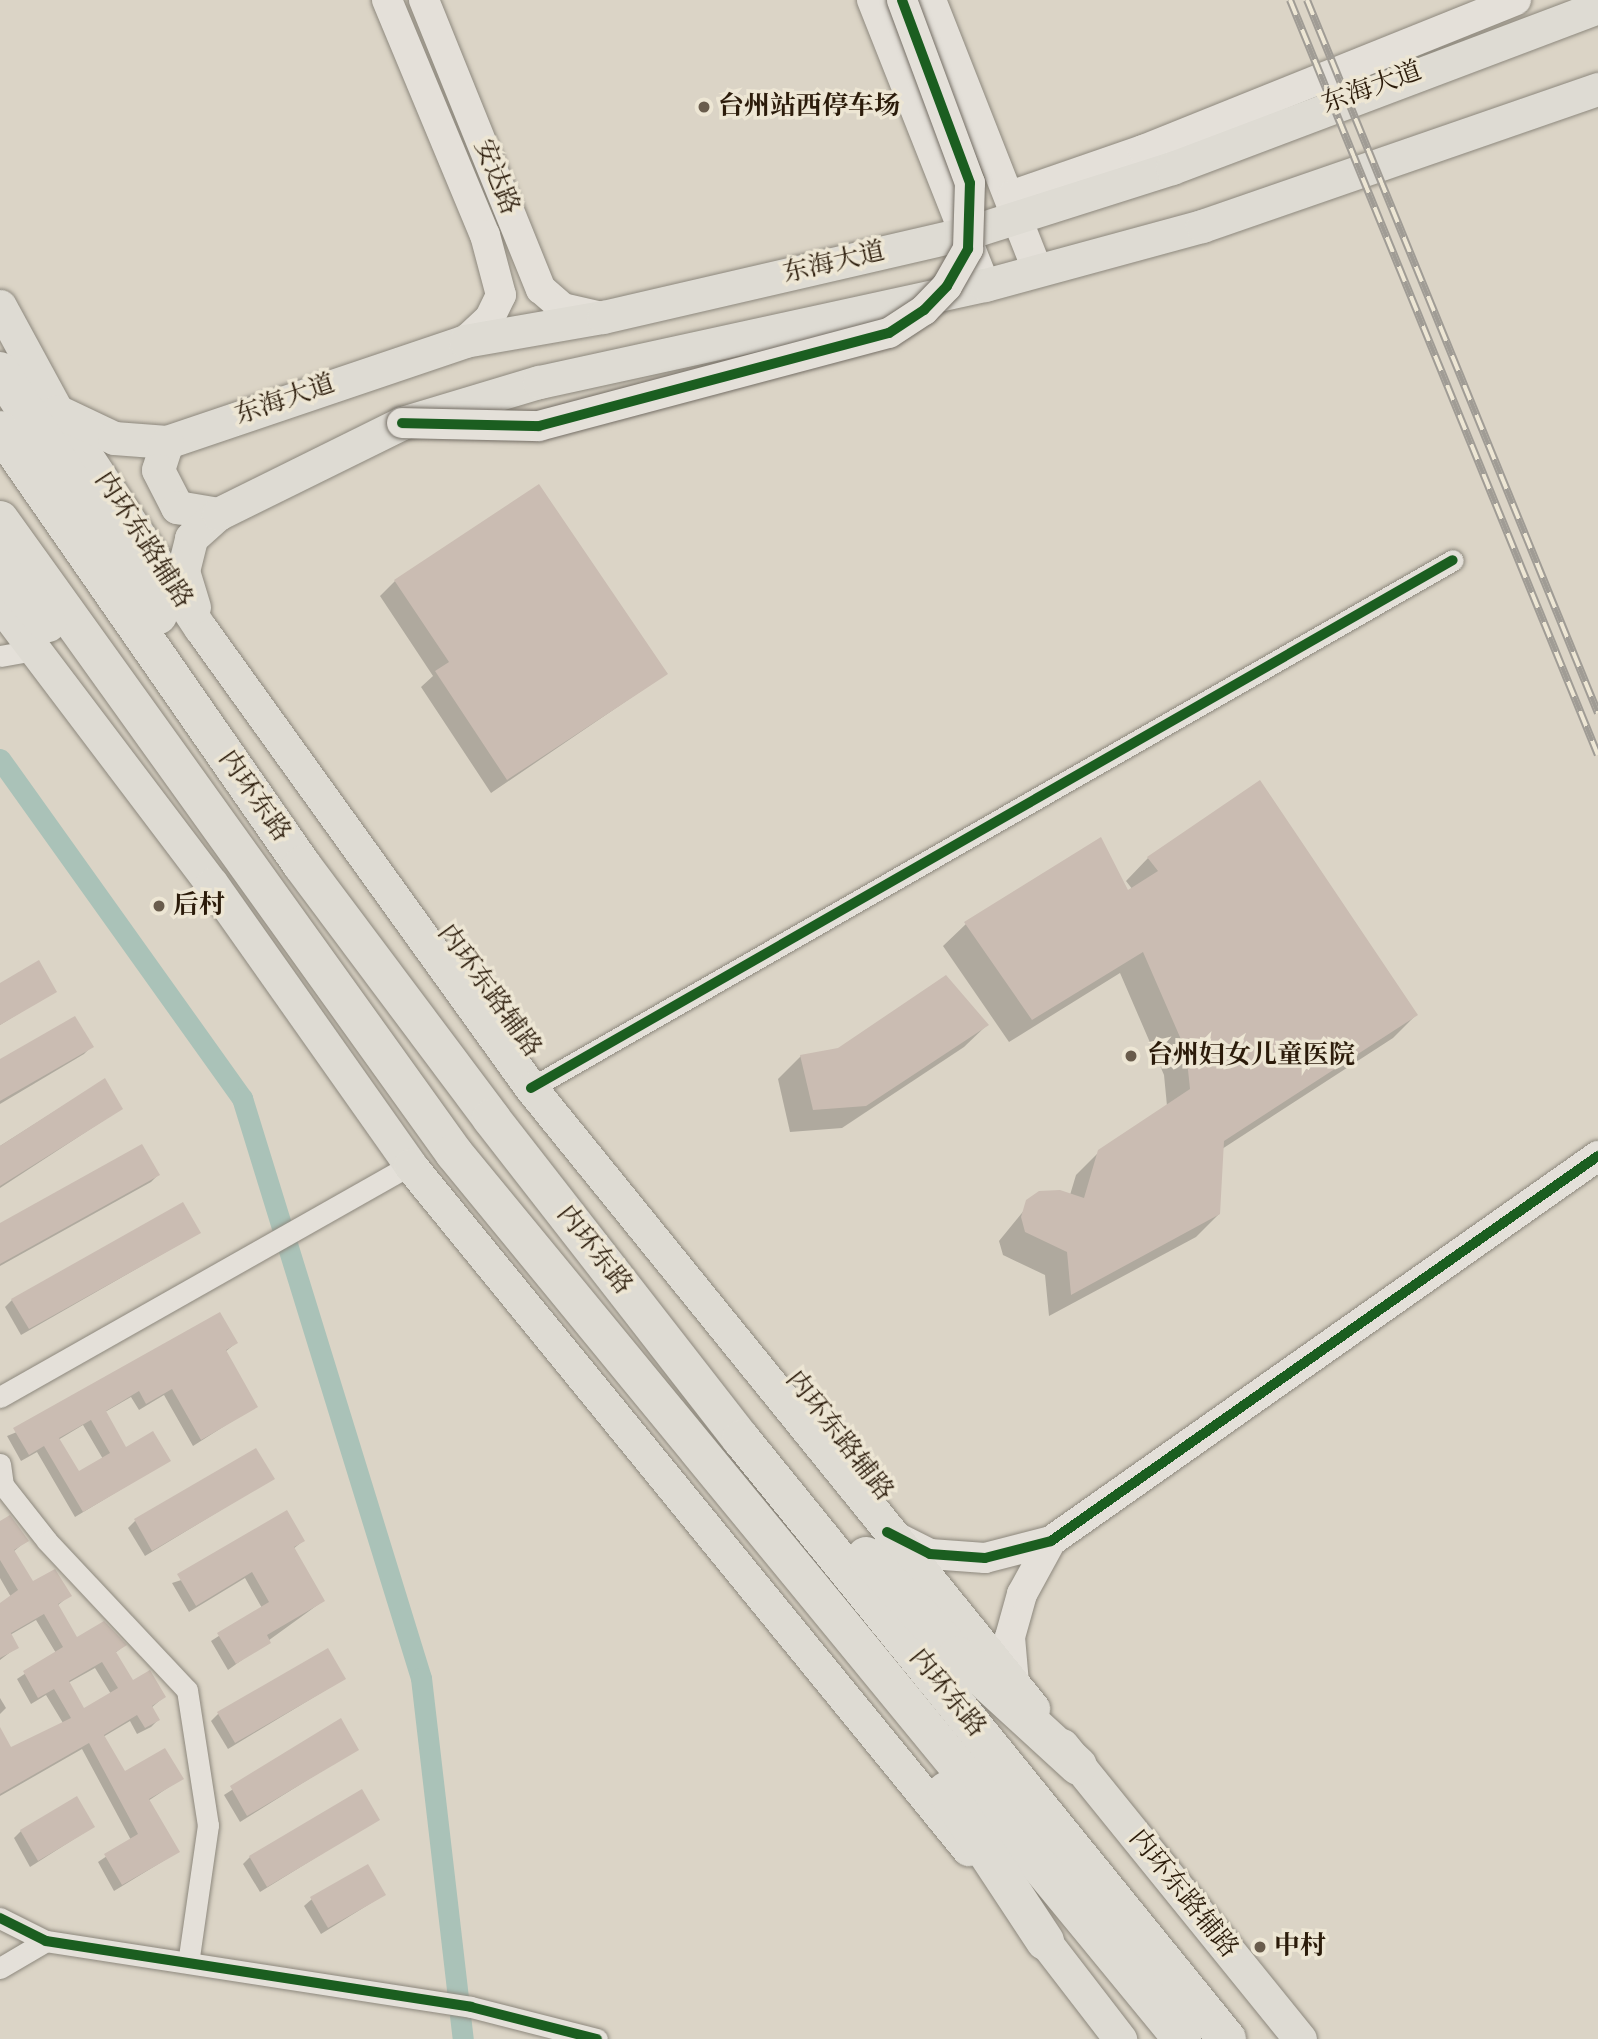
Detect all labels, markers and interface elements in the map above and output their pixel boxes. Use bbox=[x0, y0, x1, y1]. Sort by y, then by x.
street label: 东海大道 bbox=[1318, 56, 1426, 120]
place label: 台州站西停车场 bbox=[718, 91, 900, 123]
marker: 台州站西停车场 bbox=[696, 99, 712, 115]
street label: 安达路 bbox=[467, 135, 525, 219]
street label: 东海大道 bbox=[780, 236, 888, 290]
street label: 东海大道 bbox=[231, 368, 339, 432]
street label: 内环东路辅路 bbox=[87, 466, 199, 614]
street label: 内环东路 bbox=[211, 744, 297, 848]
place label: 后村 bbox=[173, 890, 225, 922]
marker: 后村 bbox=[151, 898, 167, 914]
street label: 内环东路辅路 bbox=[431, 919, 547, 1063]
place label: 台州妇女儿童医院 bbox=[1147, 1040, 1355, 1072]
marker: 台州妇女儿童医院 bbox=[1121, 1046, 1141, 1066]
street label: 内环东路 bbox=[550, 1199, 638, 1301]
street label: 内环东路辅路 bbox=[779, 1365, 899, 1507]
street label: 内环东路 bbox=[902, 1643, 992, 1743]
street label: 内环东路辅路 bbox=[1122, 1824, 1244, 1964]
place label: 中村 bbox=[1274, 1931, 1326, 1963]
marker: 中村 bbox=[1252, 1939, 1268, 1955]

